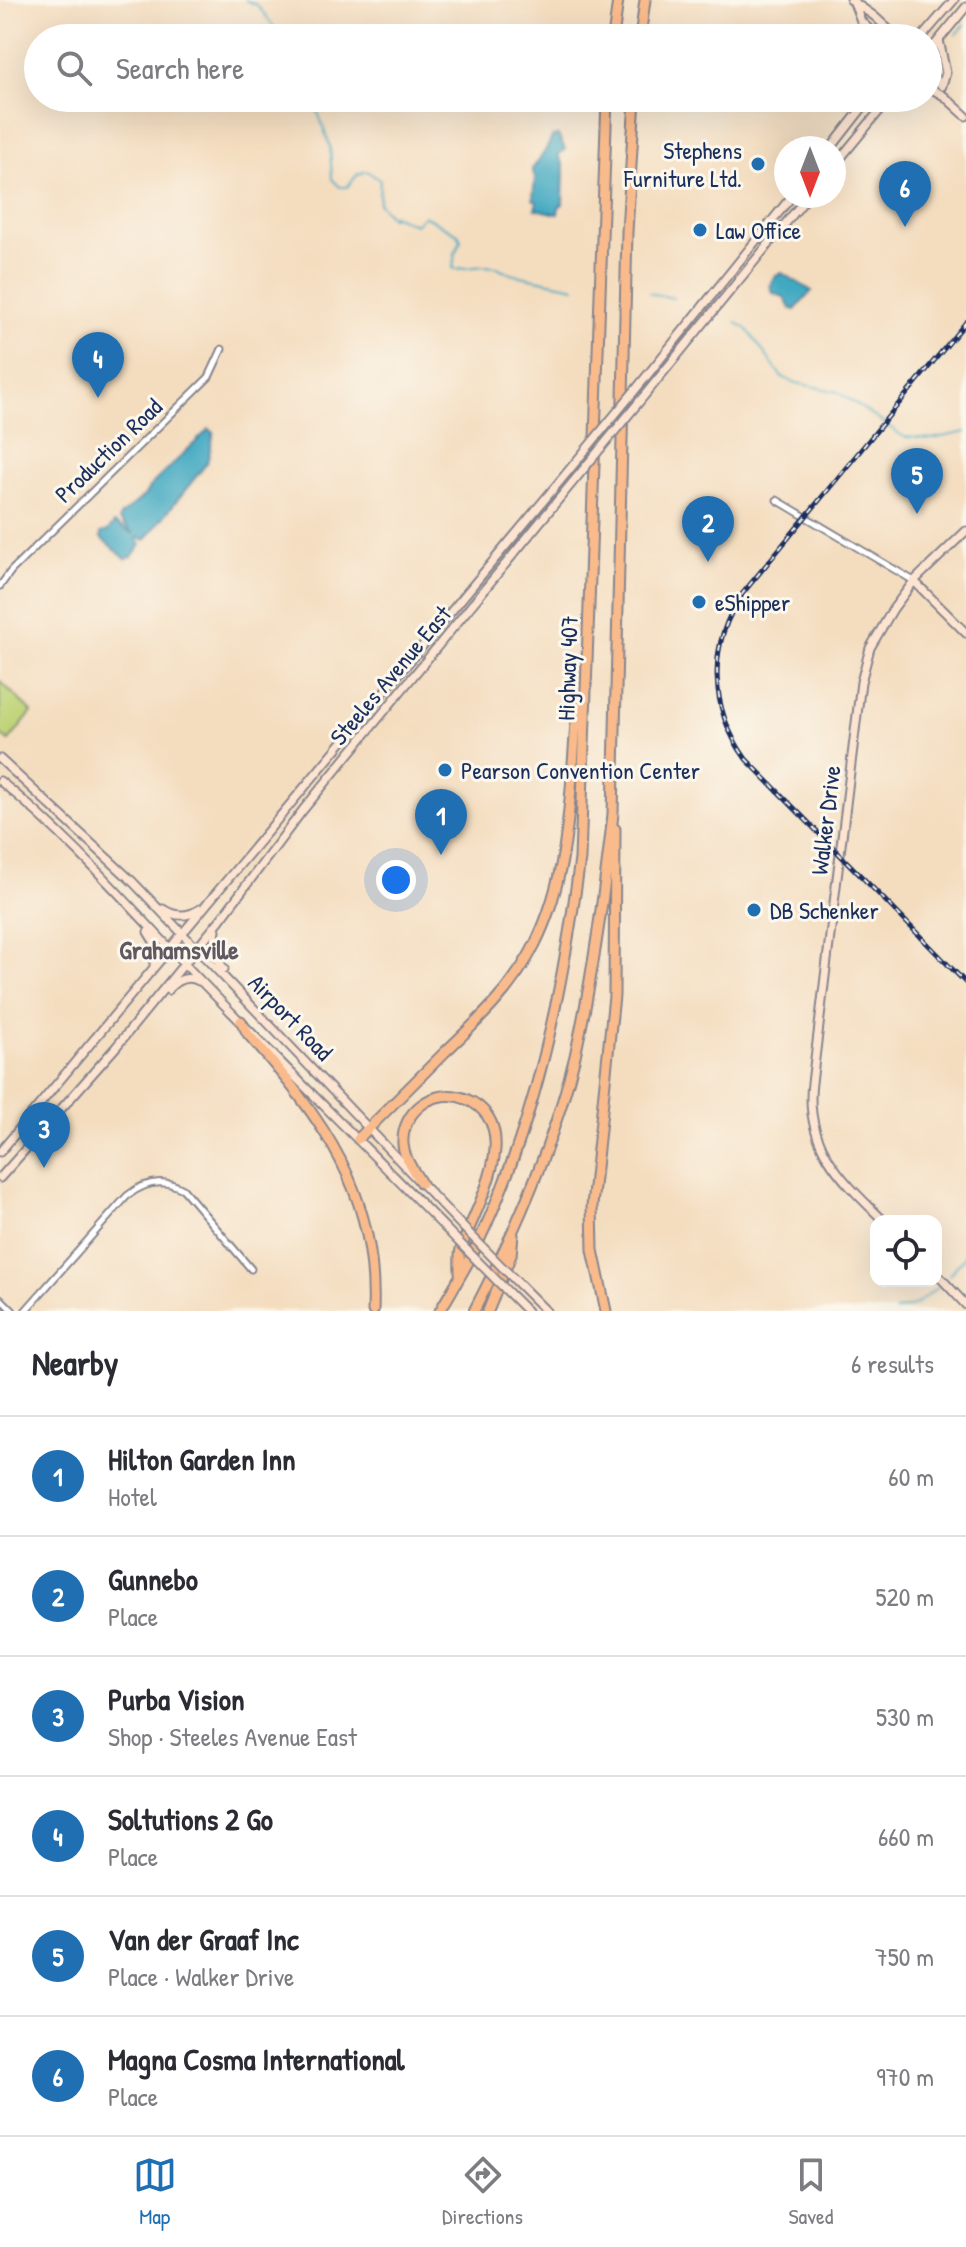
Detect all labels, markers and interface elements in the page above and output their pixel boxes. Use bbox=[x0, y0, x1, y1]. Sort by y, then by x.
search box bbox=[24, 24, 942, 112]
icon: search bbox=[52, 46, 96, 90]
text: Search here bbox=[116, 48, 244, 88]
place label: Stephens Furniture Ltd. bbox=[623, 134, 742, 194]
north arrow bbox=[774, 136, 846, 208]
marker: Stephens Furniture Ltd. bbox=[749, 155, 767, 173]
pin: 6 bbox=[879, 161, 931, 227]
place label: Law Office bbox=[716, 214, 802, 246]
marker: Law Office bbox=[691, 221, 709, 239]
pin: 4 bbox=[72, 332, 124, 398]
street label: Production Road bbox=[47, 391, 169, 509]
pin: 5 bbox=[891, 448, 943, 514]
pin: 2 bbox=[682, 496, 734, 562]
place label: eShipper bbox=[715, 586, 790, 618]
marker: eShipper bbox=[690, 593, 708, 611]
street label: Steeles Avenue East bbox=[322, 598, 458, 752]
street label: Highway 407 bbox=[549, 615, 585, 721]
place label: Pearson Convention Center bbox=[461, 754, 700, 786]
marker: Pearson Convention Center bbox=[436, 761, 454, 779]
street label: Walker Drive bbox=[802, 763, 848, 877]
pin: 1 bbox=[415, 789, 467, 855]
your location bbox=[376, 860, 416, 900]
place label: DB Schenker bbox=[770, 894, 879, 926]
marker: DB Schenker bbox=[745, 901, 763, 919]
district label: Grahamsville bbox=[119, 932, 239, 967]
street label: Airport Road bbox=[242, 967, 340, 1067]
pin: 3 bbox=[18, 1102, 70, 1168]
map controls bbox=[870, 1215, 942, 1287]
button: locate bbox=[870, 1215, 942, 1287]
text: Nearby bbox=[32, 1340, 118, 1386]
text: 6 results bbox=[851, 1346, 934, 1381]
text: Hilton Garden Inn bbox=[108, 1439, 296, 1479]
text: 1 bbox=[53, 1459, 63, 1494]
text: 60 m bbox=[888, 1459, 934, 1494]
text: Hotel bbox=[108, 1479, 157, 1514]
text: Gunnebo bbox=[108, 1559, 198, 1599]
text: 2 bbox=[52, 1579, 64, 1614]
text: 520 m bbox=[876, 1579, 934, 1614]
text: Place bbox=[108, 1599, 158, 1634]
text: Purba Vision bbox=[108, 1679, 245, 1719]
text: 3 bbox=[52, 1699, 64, 1734]
text: 530 m bbox=[876, 1699, 934, 1734]
text: Shop · Steeles Avenue East bbox=[108, 1719, 357, 1754]
text: Soltutions 2 Go bbox=[108, 1799, 273, 1839]
text: 4 bbox=[53, 1819, 63, 1854]
text: 660 m bbox=[878, 1819, 934, 1854]
text: Place bbox=[108, 1839, 158, 1874]
text: Van der Graaf Inc bbox=[108, 1919, 299, 1959]
text: 5 bbox=[53, 1939, 64, 1974]
text: 750 m bbox=[875, 1939, 934, 1974]
text: Place · Walker Drive bbox=[108, 1959, 294, 1994]
text: Magna Cosma International bbox=[108, 2039, 405, 2079]
text: 6 bbox=[53, 2059, 63, 2094]
text: 970 m bbox=[876, 2059, 934, 2094]
text: Place bbox=[108, 2079, 158, 2114]
tab: Map bbox=[133, 2153, 177, 2231]
tab: Directions bbox=[442, 2153, 523, 2231]
tab: Saved bbox=[788, 2153, 833, 2231]

